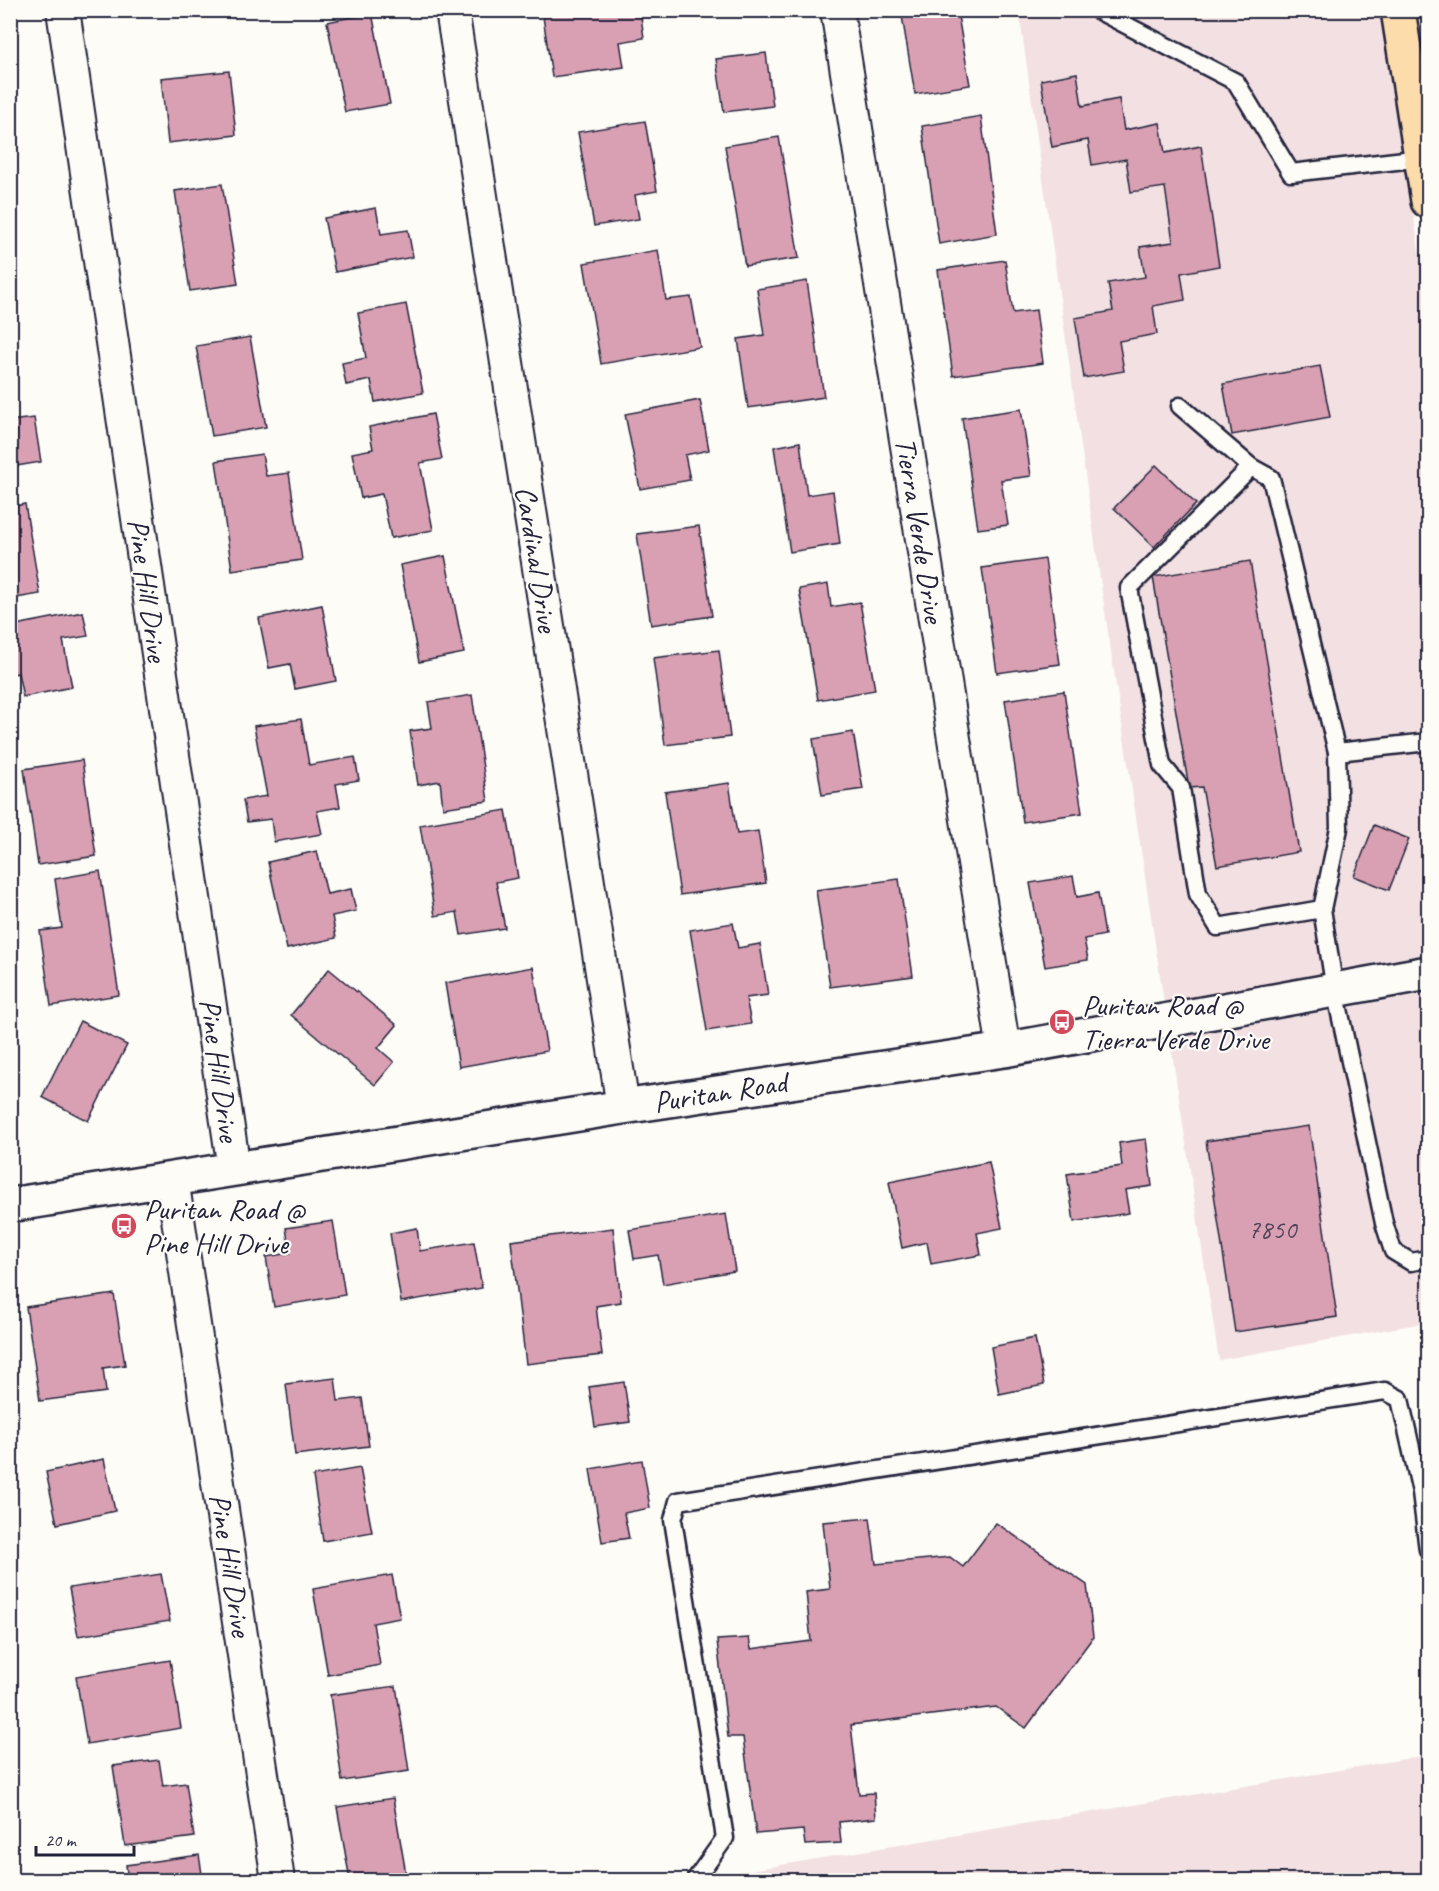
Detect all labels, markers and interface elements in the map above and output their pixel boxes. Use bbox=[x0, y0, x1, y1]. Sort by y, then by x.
street label: Tierra Verde Drive bbox=[887, 435, 954, 627]
street label: Cardinal Drive bbox=[507, 483, 568, 637]
street label: Pine Hill Drive bbox=[119, 516, 177, 666]
place label: Puritan Road @ Tierra Verde Drive bbox=[1082, 986, 1271, 1058]
street label: Pine Hill Drive bbox=[191, 996, 249, 1146]
bus stop icon: Puritan Road @ Tierra Verde Drive bbox=[1047, 1007, 1077, 1037]
street label: Puritan Road bbox=[651, 1062, 793, 1121]
place label: Puritan Road @ Pine Hill Drive bbox=[144, 1190, 306, 1262]
bus stop icon: Puritan Road @ Pine Hill Drive bbox=[109, 1211, 139, 1241]
house number: 7850 bbox=[1248, 1212, 1298, 1246]
street label: Pine Hill Drive bbox=[201, 1491, 261, 1641]
scale bar bbox=[36, 1819, 134, 1857]
text: 20 m bbox=[45, 1829, 78, 1851]

